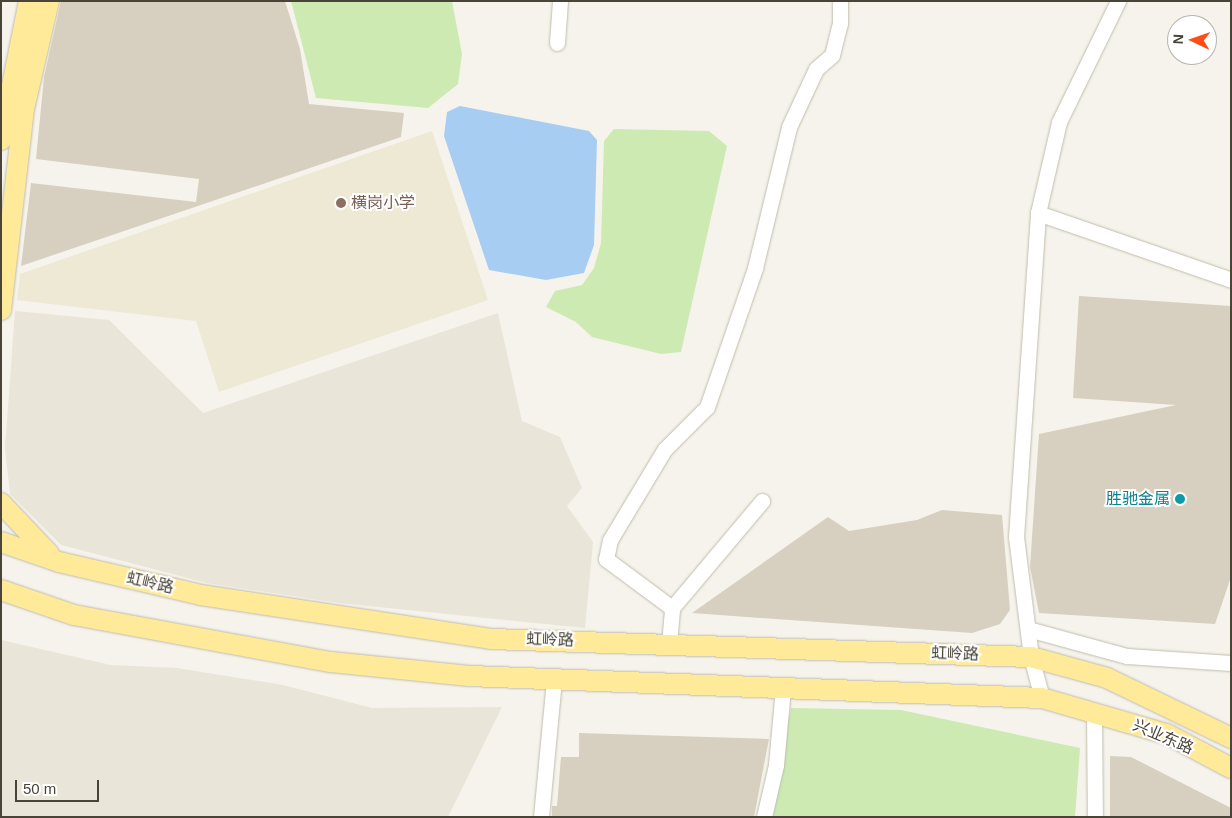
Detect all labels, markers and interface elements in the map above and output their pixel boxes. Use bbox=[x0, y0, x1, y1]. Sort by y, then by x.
north arrow bbox=[1167, 15, 1217, 65]
text: N bbox=[1170, 34, 1186, 45]
place label: 横岗小学 bbox=[351, 193, 415, 213]
marker: 横岗小学 bbox=[335, 197, 347, 209]
place label: 胜驰金属 bbox=[1106, 489, 1170, 509]
marker: 胜驰金属 bbox=[1174, 493, 1186, 505]
street label: 虹岭路 bbox=[124, 568, 176, 598]
street label: 虹岭路 bbox=[526, 630, 574, 650]
street label: 虹岭路 bbox=[931, 644, 979, 664]
street label: 兴业东路 bbox=[1130, 716, 1196, 758]
scale bar bbox=[18, 770, 101, 802]
text: 50 m bbox=[23, 780, 56, 797]

